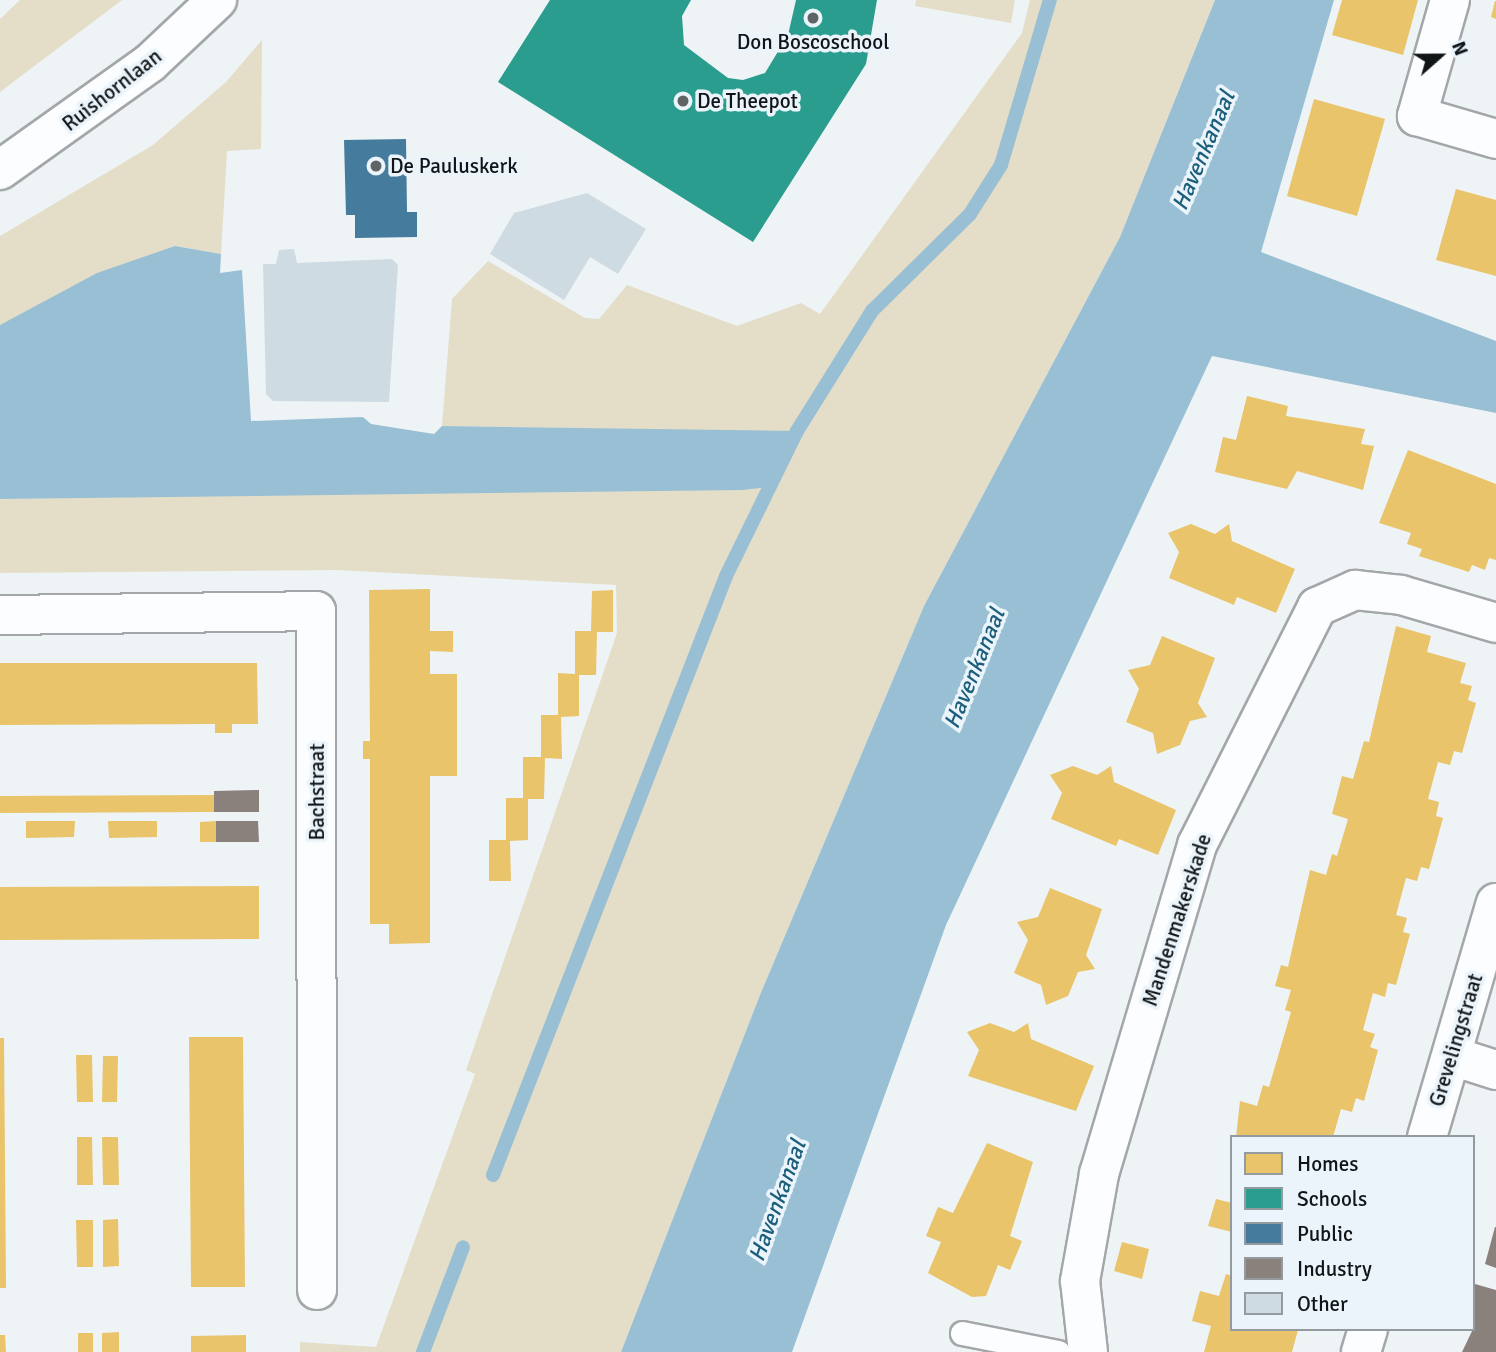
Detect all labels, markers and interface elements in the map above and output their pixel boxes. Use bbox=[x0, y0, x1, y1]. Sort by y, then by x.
marker: Don Boscoschool bbox=[805, 10, 821, 26]
north arrow bbox=[1405, 21, 1475, 91]
place label: Don Boscoschool bbox=[737, 29, 889, 55]
text: N bbox=[1446, 38, 1473, 59]
street label: Ruishornlaan bbox=[57, 43, 167, 137]
water label: Havenkanaal bbox=[1167, 87, 1241, 215]
place label: De Theepot bbox=[697, 88, 798, 114]
marker: De Theepot bbox=[675, 93, 691, 109]
place label: De Pauluskerk bbox=[390, 153, 518, 179]
marker: De Pauluskerk bbox=[368, 158, 384, 174]
water label: Havenkanaal bbox=[938, 605, 1012, 733]
street label: Bachstraat bbox=[304, 743, 330, 841]
street label: Mandenmakerskade bbox=[1137, 831, 1217, 1009]
street label: Grevelingstraat bbox=[1424, 970, 1488, 1110]
legend bbox=[1230, 1135, 1475, 1331]
water label: Havenkanaal bbox=[743, 1137, 813, 1265]
text: Homes bbox=[1297, 1151, 1359, 1177]
text: Schools bbox=[1297, 1186, 1367, 1212]
text: Public bbox=[1297, 1221, 1353, 1247]
text: Industry bbox=[1297, 1256, 1372, 1282]
text: Other bbox=[1297, 1291, 1348, 1317]

